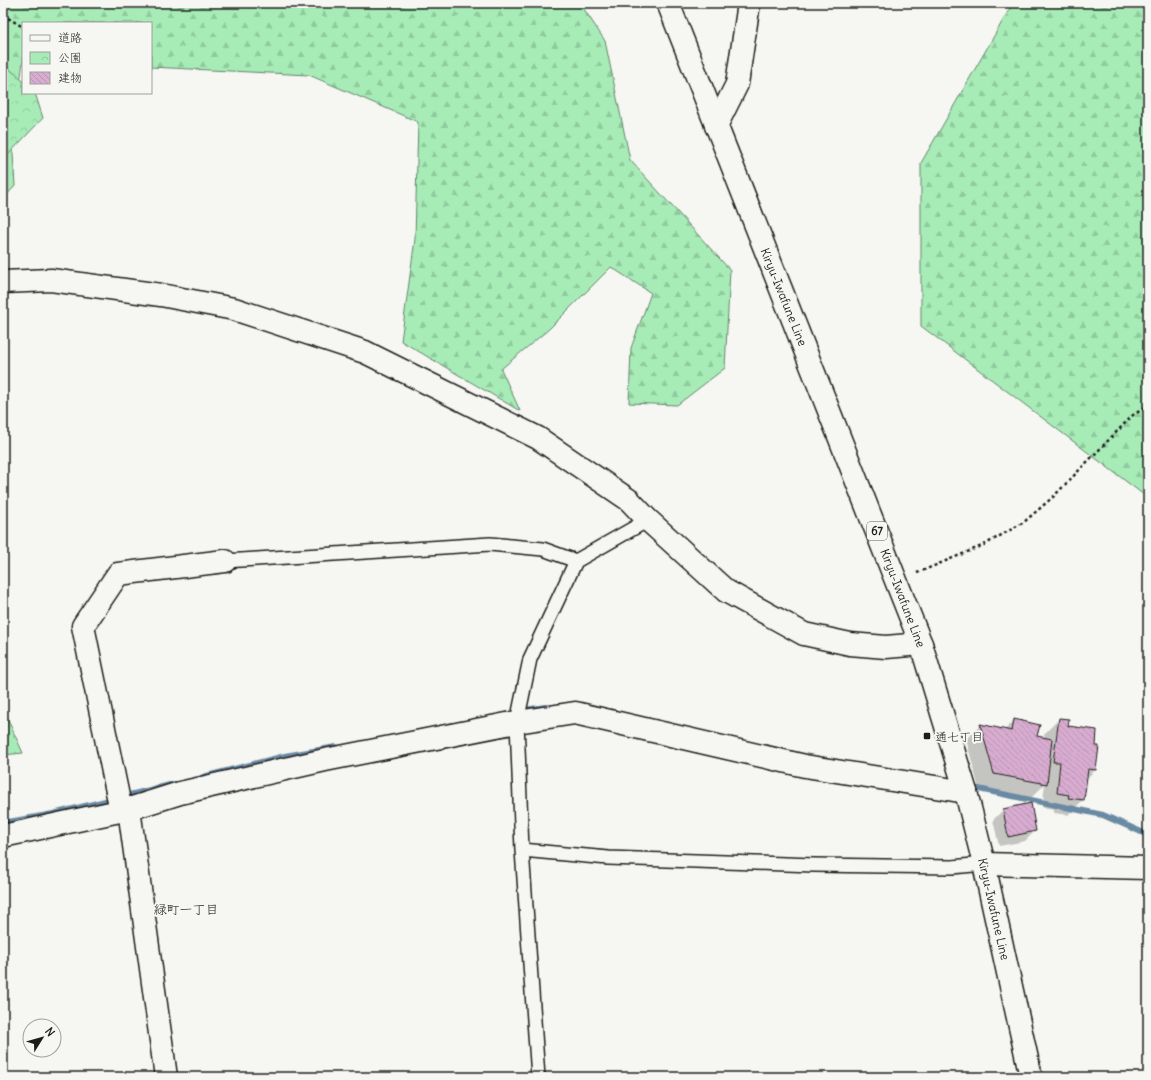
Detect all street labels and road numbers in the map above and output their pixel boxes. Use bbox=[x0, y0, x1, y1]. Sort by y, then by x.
street label: Kiryu-Iwafune Line bbox=[758, 246, 810, 348]
road number: 67 bbox=[867, 522, 887, 540]
street label: Kiryu-Iwafune Line bbox=[877, 547, 929, 649]
street label: Kiryu-Iwafune Line bbox=[975, 856, 1013, 962]

